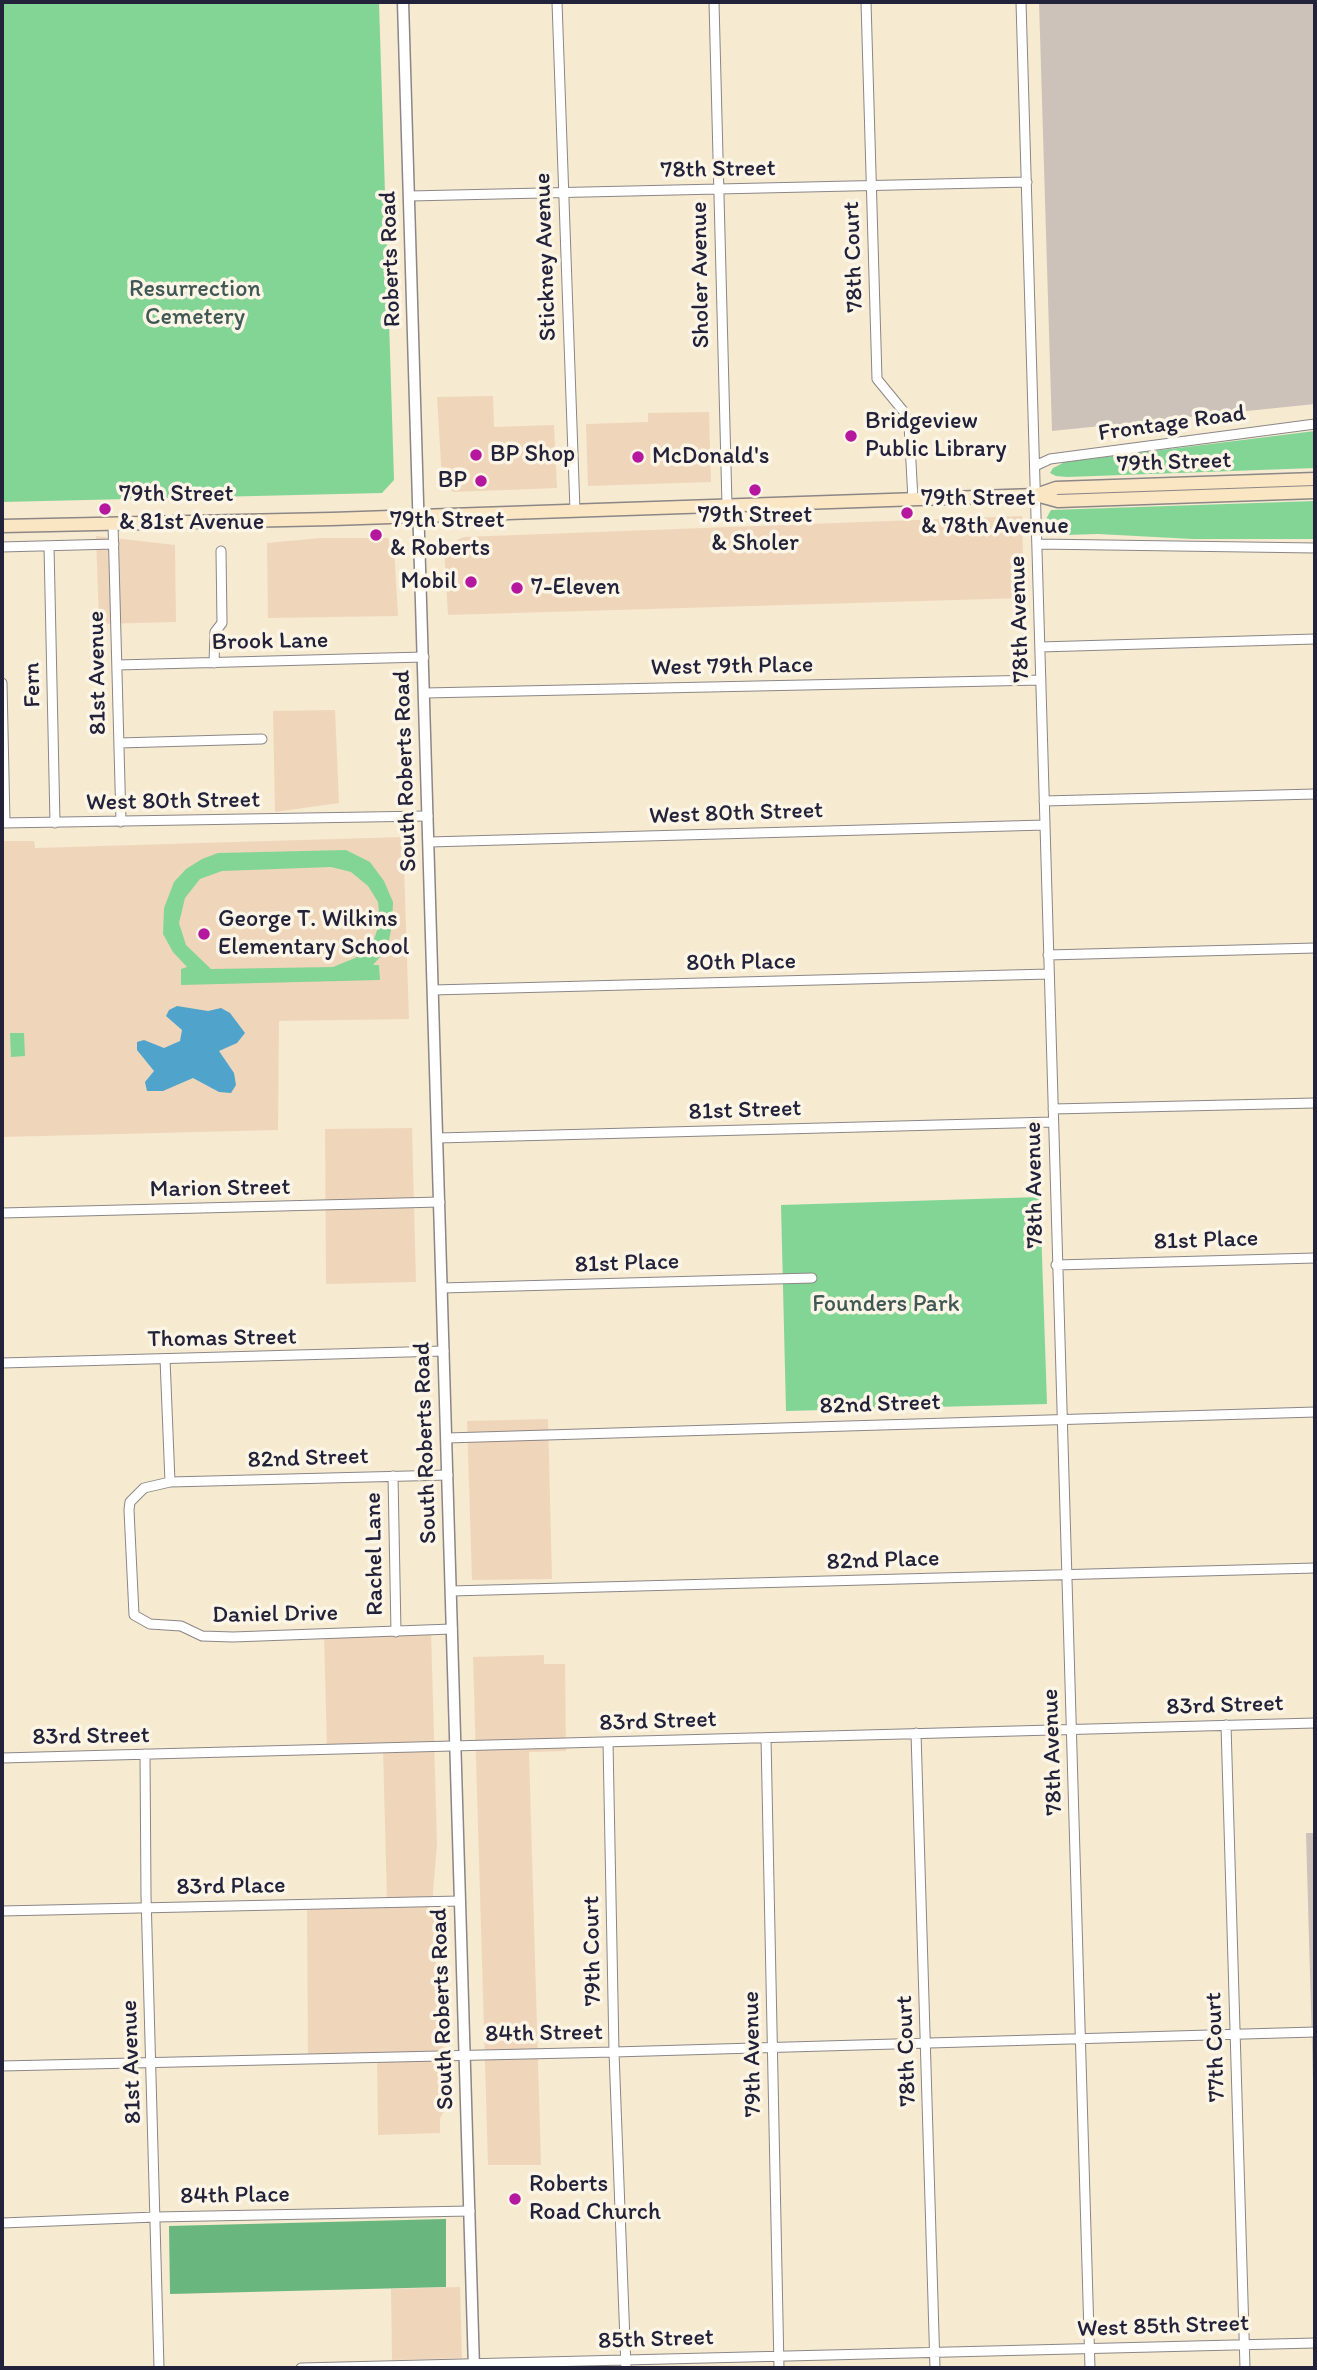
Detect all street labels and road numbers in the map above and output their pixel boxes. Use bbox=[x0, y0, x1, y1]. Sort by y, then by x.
street label: 78th Street bbox=[660, 155, 776, 185]
street label: Stickney Avenue bbox=[529, 172, 563, 342]
street label: Roberts Road bbox=[374, 190, 408, 328]
street label: Sholer Avenue bbox=[685, 201, 717, 349]
street label: 78th Court bbox=[838, 201, 870, 313]
street label: Frontage Road bbox=[1096, 399, 1248, 449]
street label: 79th Street bbox=[1116, 447, 1232, 479]
street label: 78th Avenue bbox=[1003, 555, 1037, 683]
street label: 81st Avenue bbox=[83, 611, 113, 735]
street label: Brook Lane bbox=[211, 627, 329, 657]
street label: West 79th Place bbox=[650, 651, 814, 683]
street label: Fern bbox=[18, 662, 48, 708]
street label: South Roberts Road bbox=[388, 670, 424, 872]
street label: West 80th Street bbox=[86, 786, 260, 818]
street label: West 80th Street bbox=[648, 797, 824, 831]
street label: 80th Place bbox=[686, 948, 796, 978]
street label: 81st Street bbox=[688, 1095, 802, 1127]
street label: 78th Avenue bbox=[1019, 1121, 1051, 1249]
street label: Marion Street bbox=[149, 1173, 291, 1205]
street label: 81st Place bbox=[1153, 1225, 1259, 1257]
street label: 81st Place bbox=[574, 1248, 680, 1280]
street label: Thomas Street bbox=[147, 1323, 297, 1355]
street label: South Roberts Road bbox=[408, 1342, 444, 1544]
street label: 82nd Street bbox=[819, 1388, 941, 1422]
street label: 82nd Street bbox=[247, 1442, 369, 1476]
street label: Rachel Lane bbox=[360, 1492, 390, 1616]
street label: 82nd Place bbox=[826, 1545, 940, 1577]
street label: Daniel Drive bbox=[212, 1600, 338, 1630]
street label: 78th Avenue bbox=[1036, 1688, 1070, 1816]
street label: 83rd Street bbox=[1166, 1690, 1284, 1722]
street label: 83rd Street bbox=[599, 1706, 717, 1738]
street label: 83rd Street bbox=[32, 1722, 150, 1752]
street label: 83rd Place bbox=[176, 1872, 286, 1902]
street label: 79th Court bbox=[578, 1896, 608, 2006]
street label: South Roberts Road bbox=[425, 1908, 461, 2110]
street label: 79th Avenue bbox=[738, 1991, 768, 2117]
street label: 77th Court bbox=[1200, 1992, 1232, 2102]
street label: 78th Court bbox=[891, 1995, 923, 2107]
street label: 81st Avenue bbox=[115, 1999, 149, 2125]
street label: 84th Street bbox=[485, 2019, 603, 2049]
street label: 84th Place bbox=[180, 2181, 290, 2211]
street label: West 85th Street bbox=[1077, 2310, 1249, 2344]
street label: 85th Street bbox=[598, 2324, 714, 2356]

